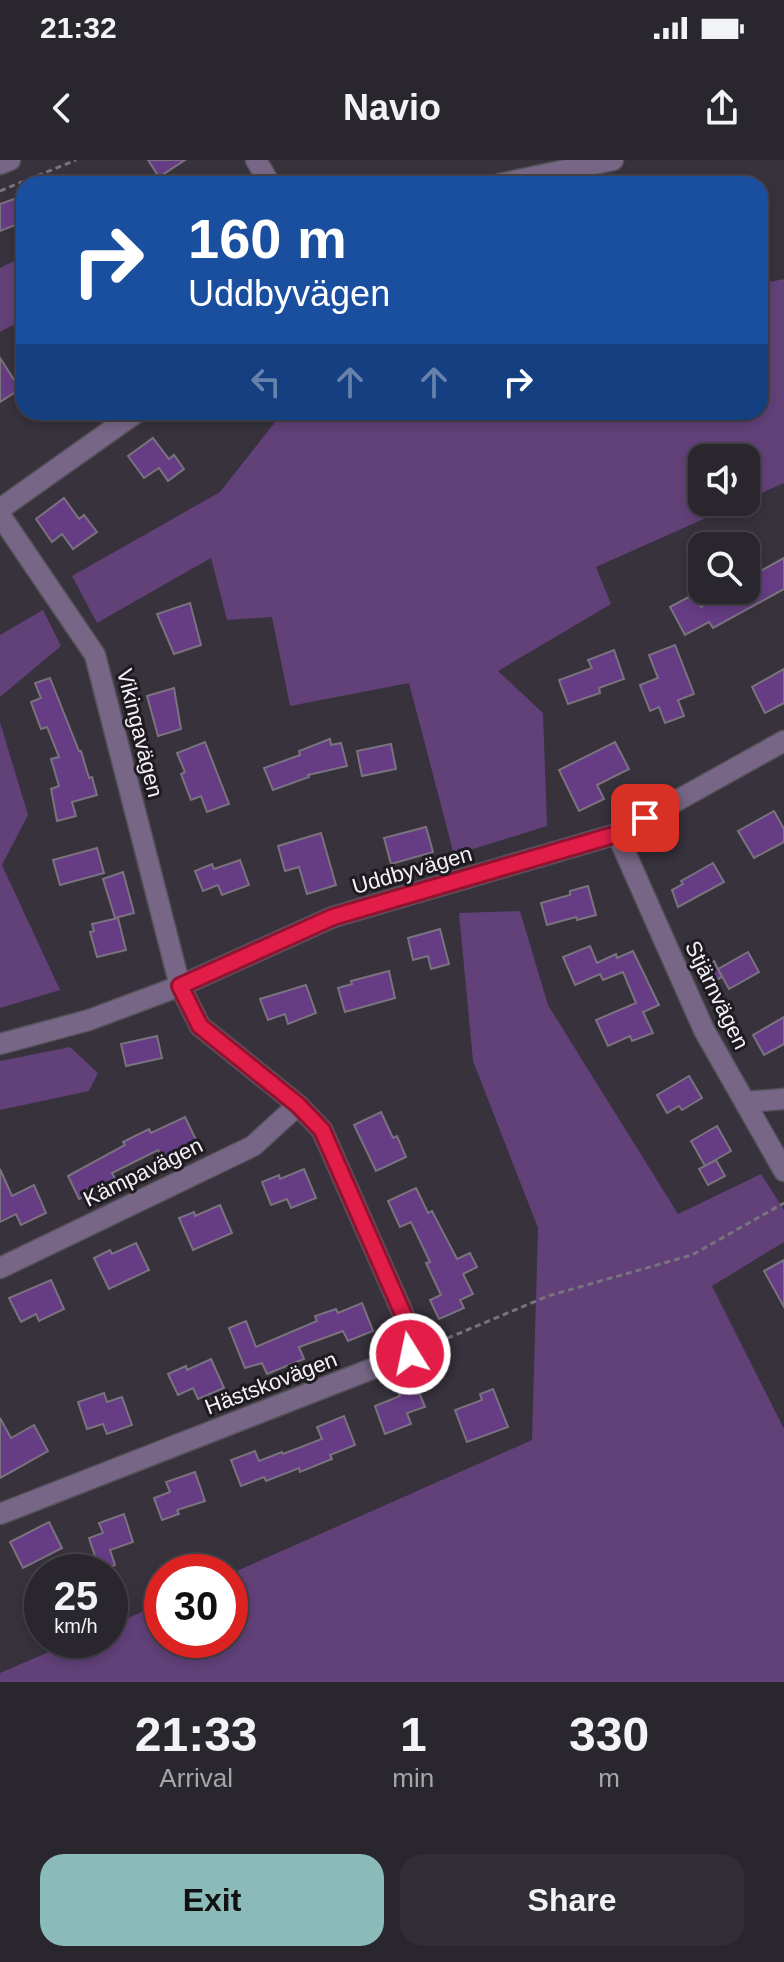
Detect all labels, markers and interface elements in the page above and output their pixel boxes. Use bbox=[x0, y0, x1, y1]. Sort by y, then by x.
text: 21:32 bbox=[40, 11, 117, 44]
icon: back bbox=[40, 86, 84, 130]
icon: share bbox=[700, 86, 744, 130]
text: Navio bbox=[343, 87, 441, 128]
text: 160 m bbox=[188, 207, 347, 270]
icon: right bbox=[56, 208, 160, 312]
text: Uddbyvägen bbox=[188, 273, 390, 314]
icon: left bbox=[244, 360, 288, 404]
icon: ahead bbox=[328, 360, 372, 404]
icon: ahead bbox=[412, 360, 456, 404]
icon: right bbox=[496, 360, 540, 404]
map controls bbox=[688, 444, 760, 604]
button: sound bbox=[688, 444, 760, 516]
button: search bbox=[688, 532, 760, 604]
street label: Vikingavägen bbox=[112, 666, 168, 800]
pin bbox=[611, 784, 679, 852]
icon: arrive bbox=[623, 796, 667, 840]
street label: Uddbyvägen bbox=[349, 841, 475, 899]
street label: Stjärnvägen bbox=[680, 937, 754, 1053]
street label: Kämpavägen bbox=[79, 1132, 207, 1212]
position arrow bbox=[368, 1312, 452, 1396]
street label: Hästskovägen bbox=[201, 1346, 341, 1420]
speed limit sign: 30 bbox=[144, 1554, 248, 1658]
text: 25 bbox=[54, 1574, 98, 1618]
text: km/h bbox=[54, 1615, 98, 1637]
text: 21:33 bbox=[135, 1708, 258, 1761]
text: 1 bbox=[400, 1708, 427, 1761]
text: 330 bbox=[569, 1708, 649, 1761]
text: Arrival bbox=[159, 1763, 233, 1793]
text: min bbox=[392, 1763, 434, 1793]
text: m bbox=[598, 1763, 620, 1793]
button: Exit bbox=[40, 1854, 384, 1946]
button: Share bbox=[400, 1854, 744, 1946]

